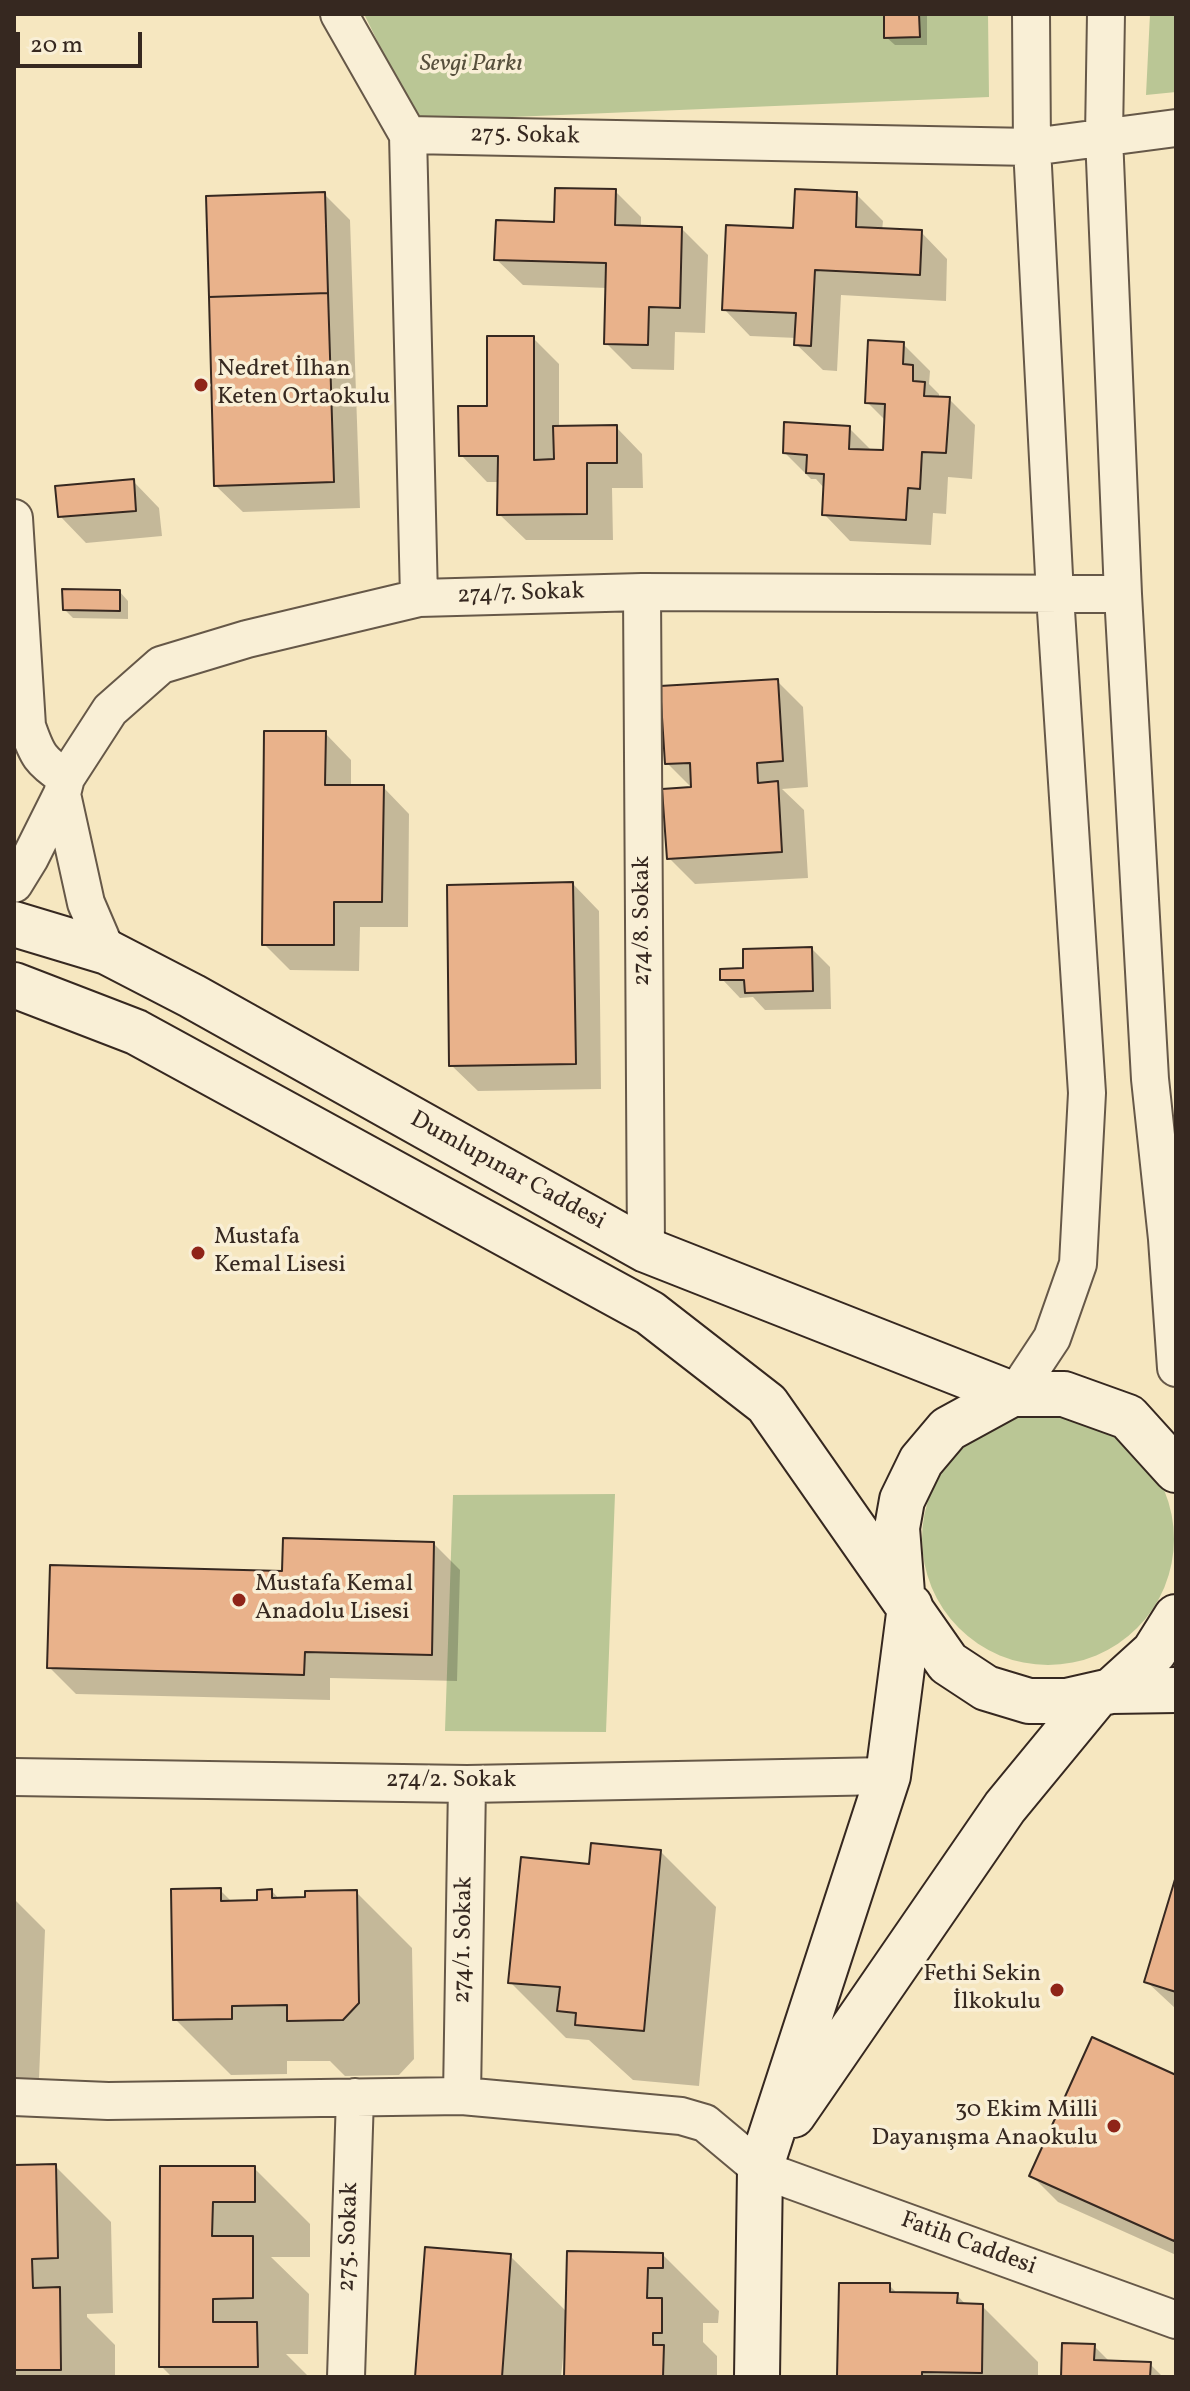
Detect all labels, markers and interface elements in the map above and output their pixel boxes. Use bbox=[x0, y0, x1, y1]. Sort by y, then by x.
scale bar bbox=[20, 16, 146, 66]
text: 20 m bbox=[30, 29, 83, 63]
park label: Sevgi Parkı bbox=[420, 52, 522, 80]
street label: 275. Sokak bbox=[470, 122, 580, 152]
place label: Nedret İlhan Keten Ortaokulu bbox=[217, 357, 390, 413]
marker: Nedret İlhan Keten Ortaokulu bbox=[192, 376, 210, 394]
street label: 274/7. Sokak bbox=[457, 578, 585, 612]
street label: 274/8. Sokak bbox=[630, 856, 658, 986]
street label: Dumlupınar Caddesi bbox=[404, 1106, 610, 1238]
place label: Mustafa Kemal Lisesi bbox=[214, 1225, 346, 1281]
marker: Mustafa Kemal Lisesi bbox=[189, 1244, 207, 1262]
place label: Mustafa Kemal Anadolu Lisesi bbox=[255, 1572, 413, 1628]
marker: Mustafa Kemal Anadolu Lisesi bbox=[230, 1591, 248, 1609]
street label: 274/2. Sokak bbox=[386, 1768, 516, 1796]
street label: 274/1. Sokak bbox=[449, 1876, 481, 2004]
place label: Fethi Sekin İlkokulu bbox=[923, 1962, 1041, 2018]
marker: Fethi Sekin İlkokulu bbox=[1048, 1981, 1066, 1999]
place label: 30 Ekim Milli Dayanışma Anaokulu bbox=[871, 2098, 1098, 2154]
marker: 30 Ekim Milli Dayanışma Anaokulu bbox=[1105, 2117, 1123, 2135]
street label: 275. Sokak bbox=[334, 2182, 366, 2292]
street label: Fatih Caddesi bbox=[896, 2207, 1040, 2283]

